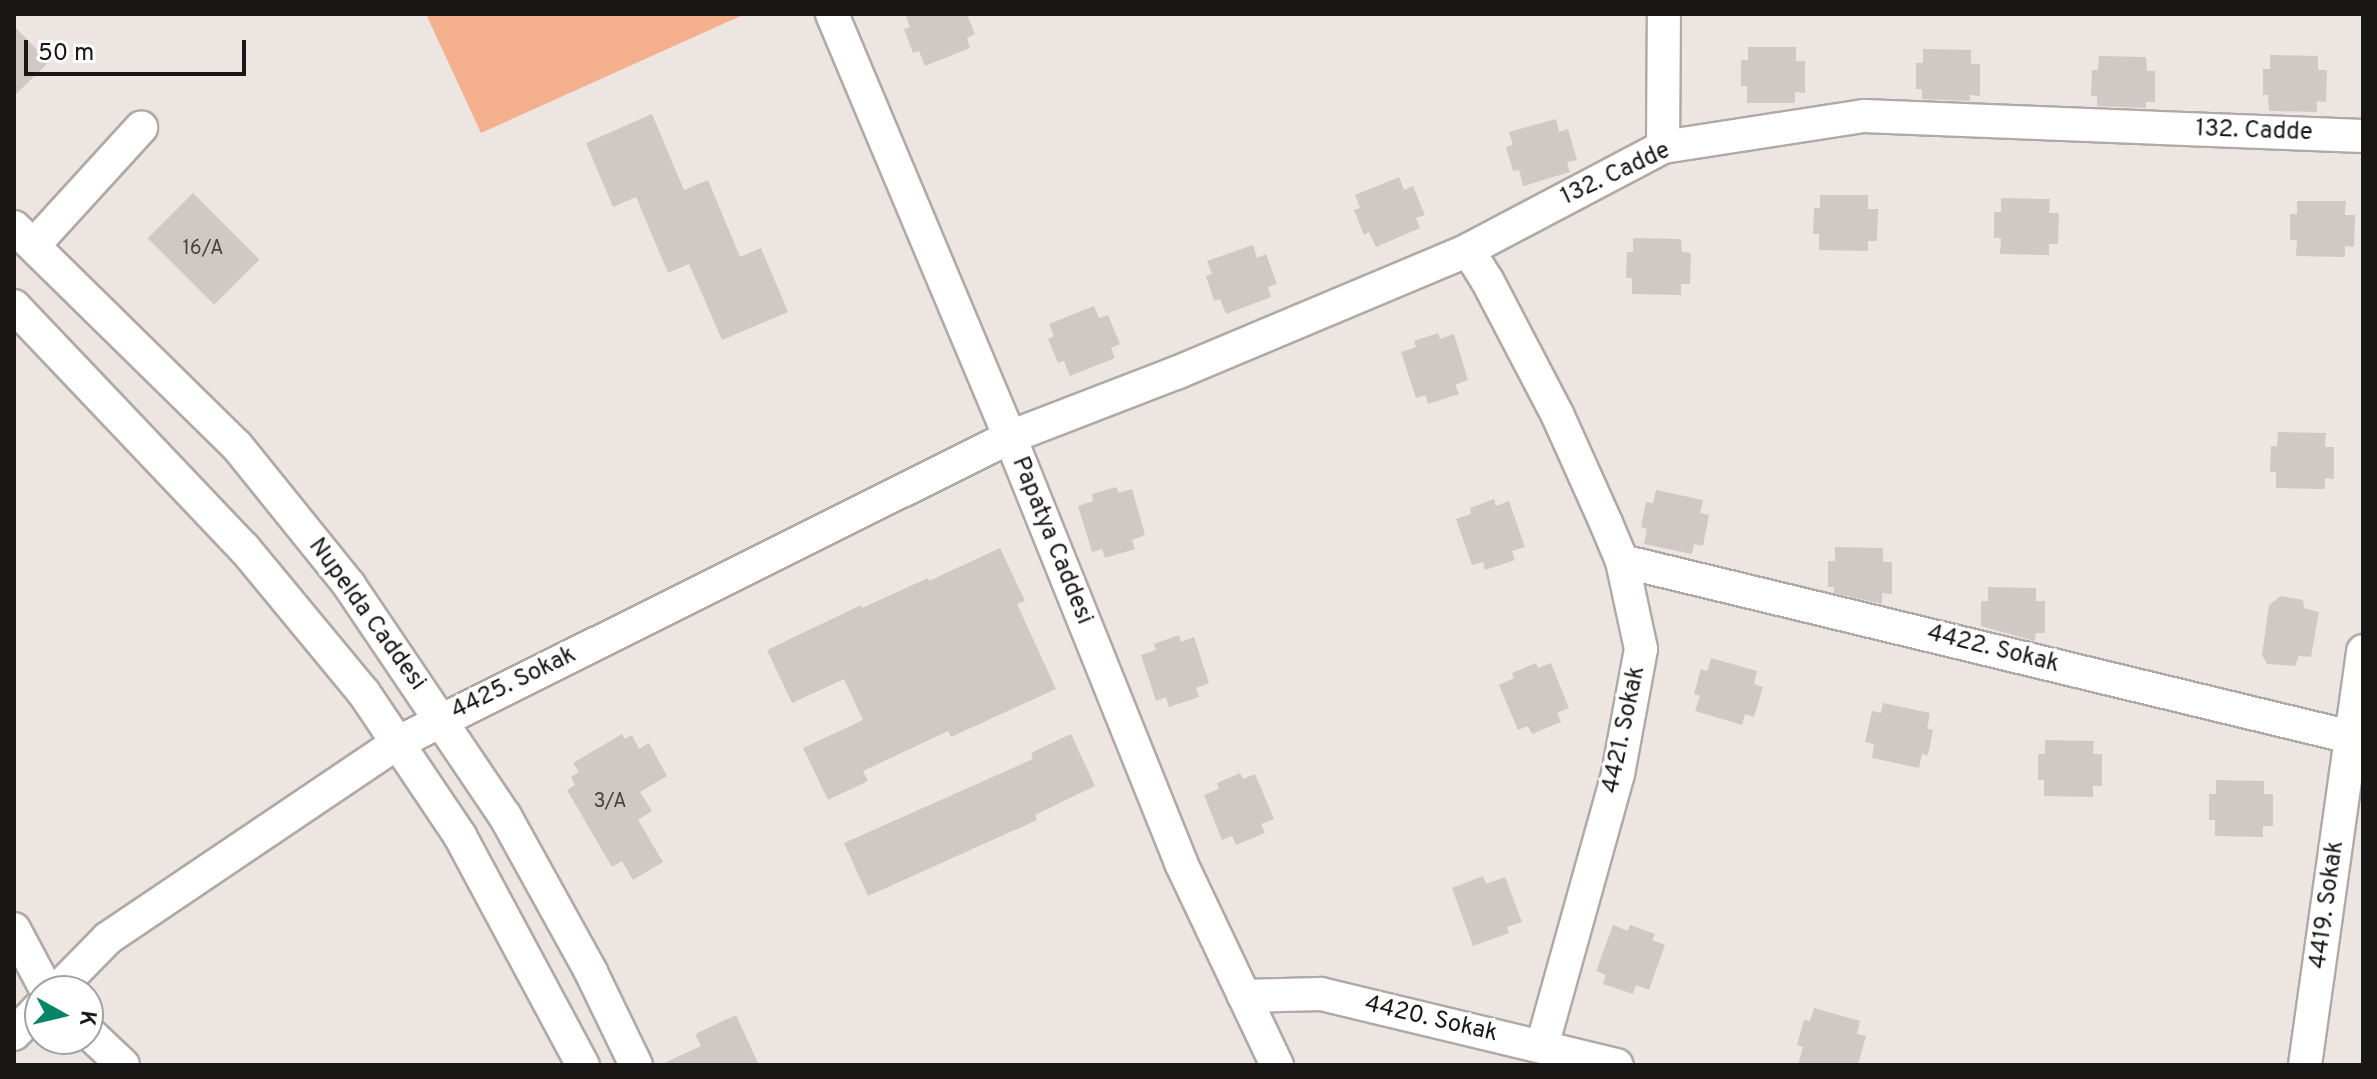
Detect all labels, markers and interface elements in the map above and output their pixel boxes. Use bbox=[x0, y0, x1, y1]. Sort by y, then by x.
scale bar bbox=[28, 24, 250, 74]
text: 50 m bbox=[38, 39, 94, 69]
street label: 132. Cadde bbox=[2195, 116, 2313, 148]
street label: 132. Cadde bbox=[1557, 137, 1675, 213]
house number: 16/A bbox=[182, 237, 224, 261]
street label: Papatya Caddesi bbox=[1004, 453, 1098, 629]
street label: Nupelda Caddesi bbox=[301, 533, 431, 697]
street label: 4422. Sokak bbox=[1924, 620, 2062, 680]
street label: 4425. Sokak bbox=[447, 641, 581, 727]
street label: 4421. Sokak bbox=[1597, 664, 1653, 796]
house number: 3/A bbox=[593, 790, 627, 814]
street label: 4419. Sokak bbox=[2305, 839, 2351, 971]
north arrow bbox=[24, 975, 104, 1055]
street label: 4420. Sokak bbox=[1362, 991, 1500, 1049]
text: K bbox=[72, 1009, 101, 1028]

